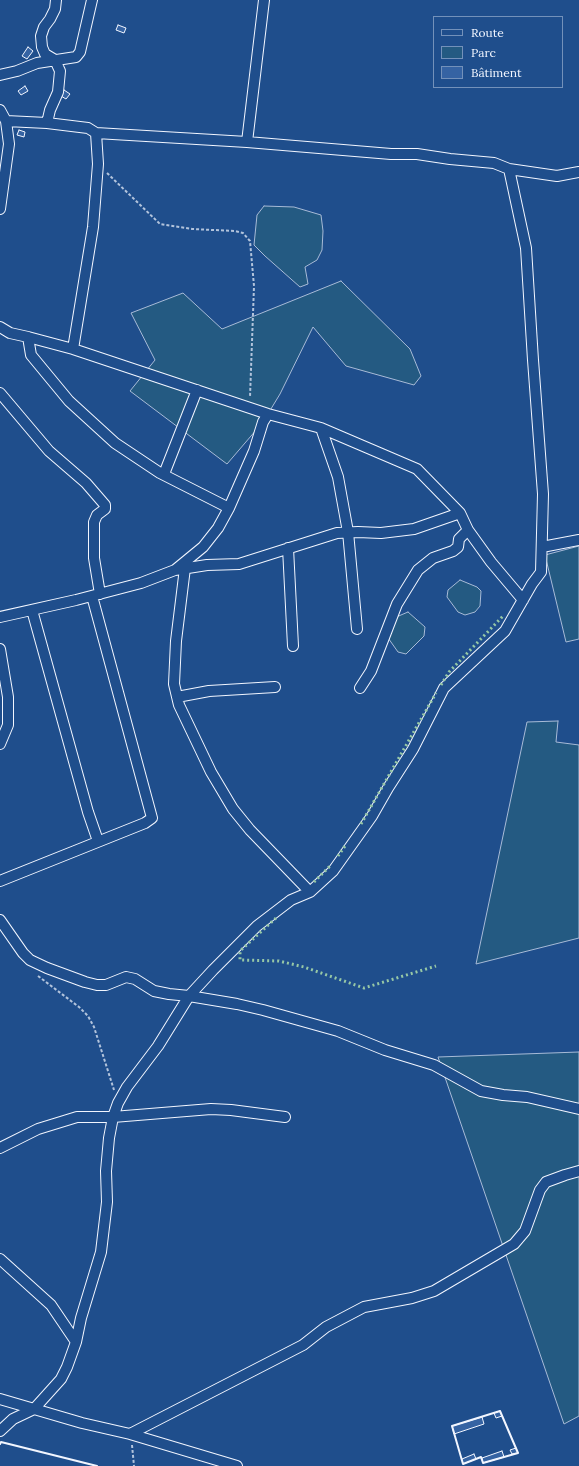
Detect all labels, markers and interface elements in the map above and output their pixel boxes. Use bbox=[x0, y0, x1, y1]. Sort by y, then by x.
legend bbox=[433, 16, 563, 88]
text: Route bbox=[471, 25, 504, 40]
text: Parc bbox=[471, 45, 496, 60]
text: Bâtiment bbox=[471, 65, 522, 80]

